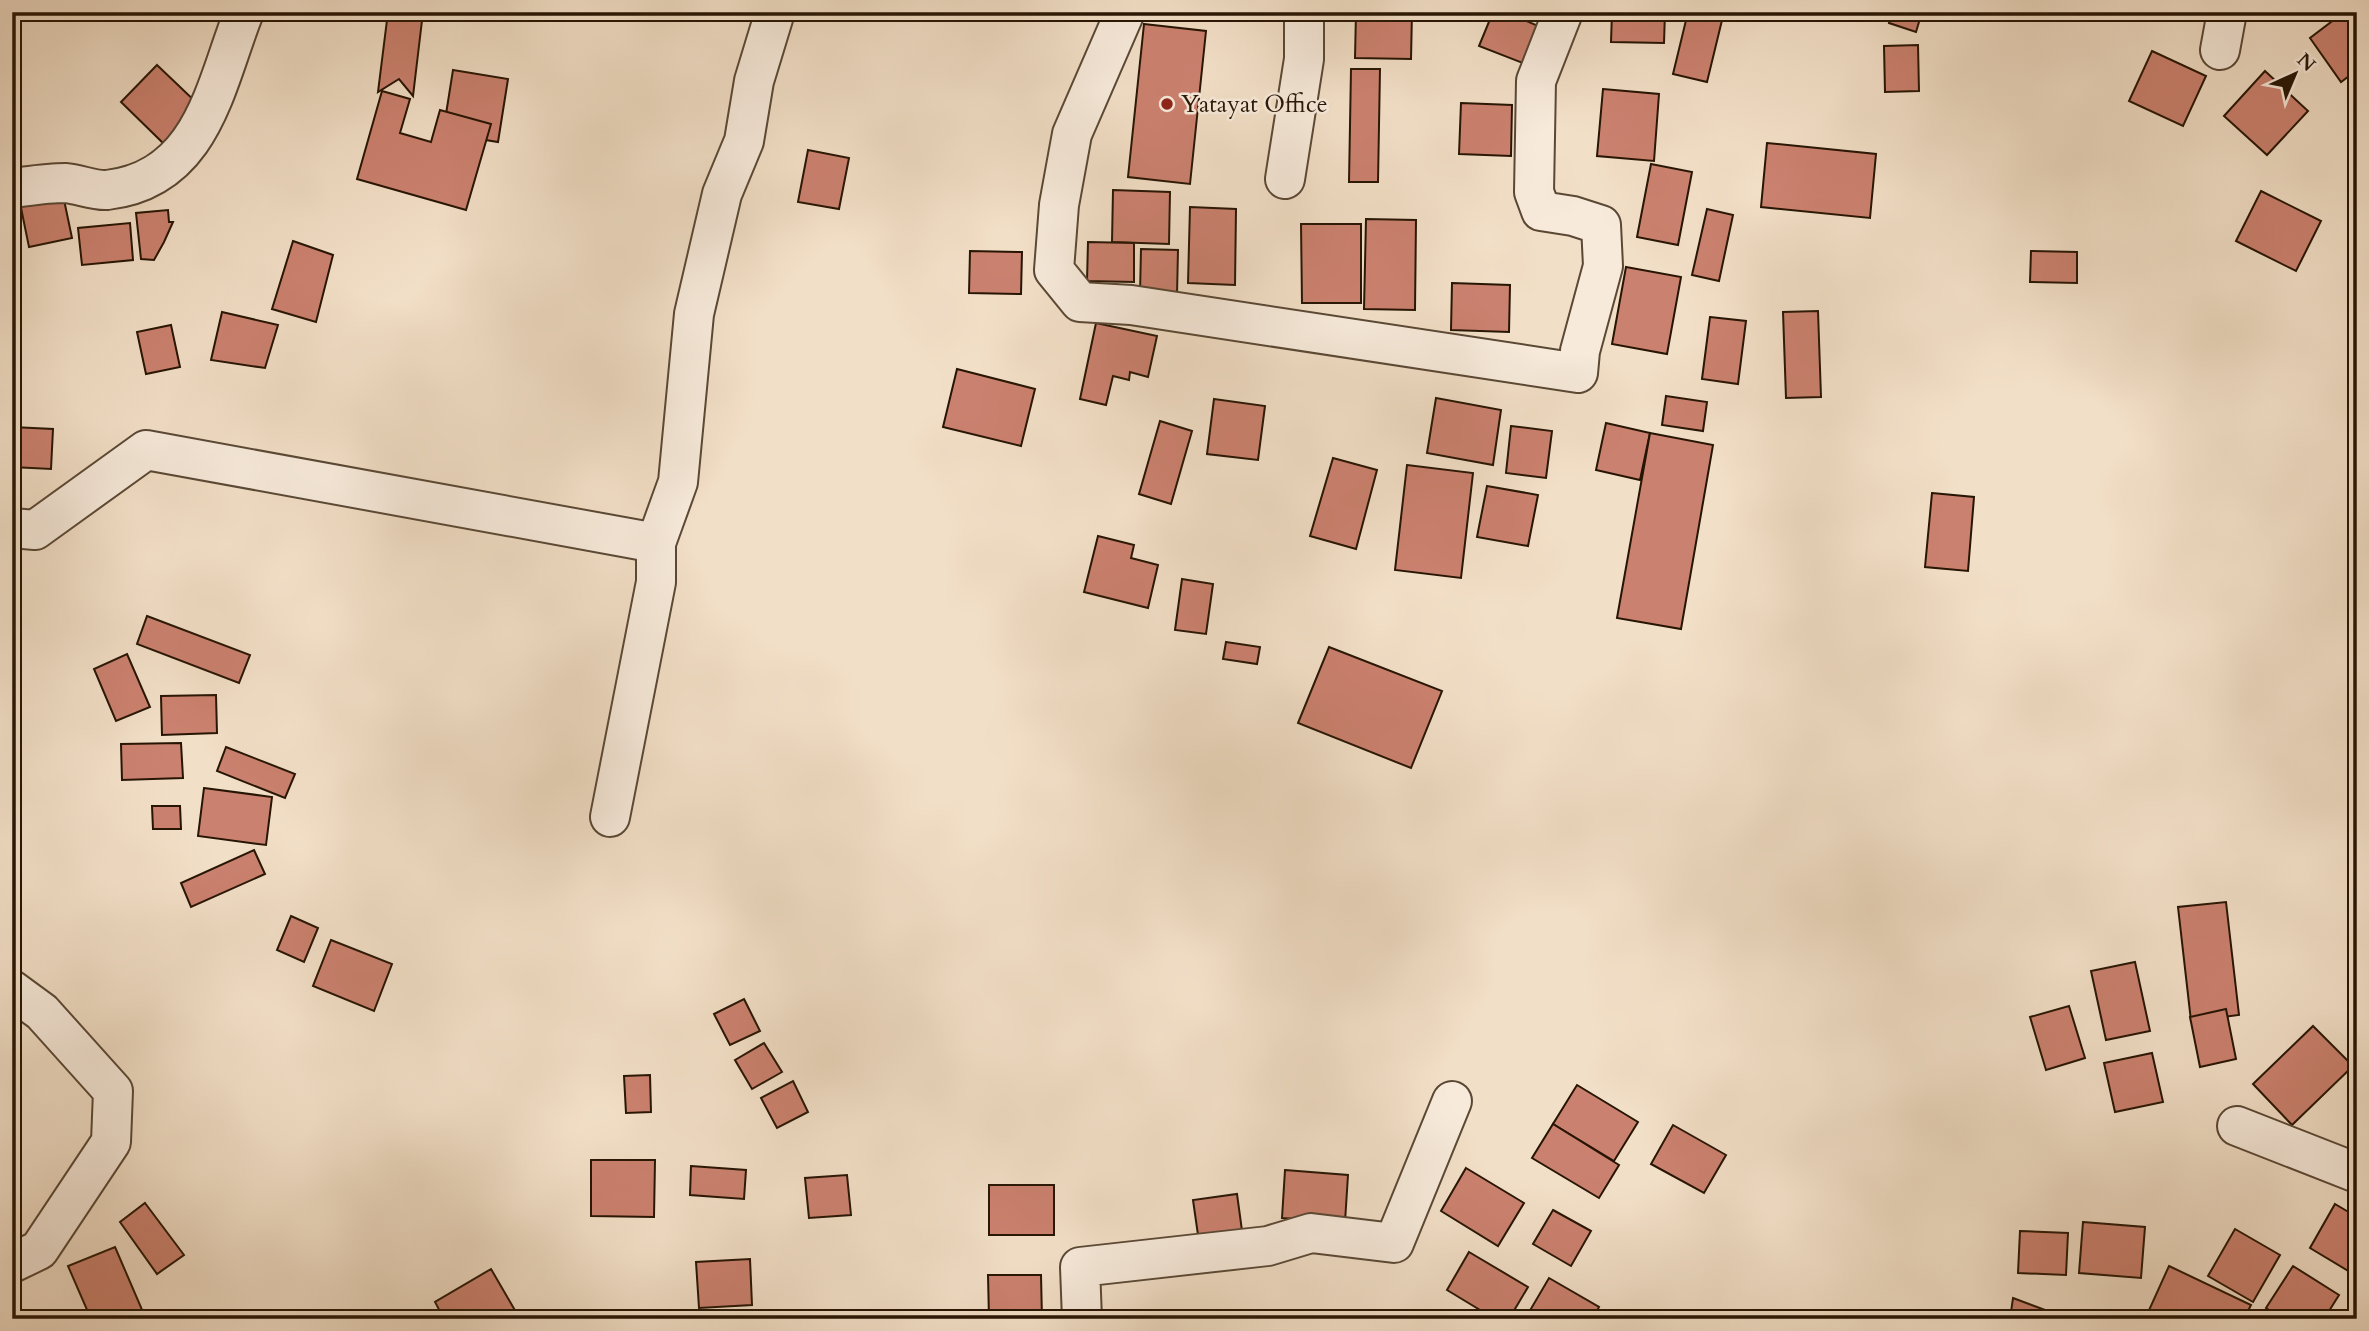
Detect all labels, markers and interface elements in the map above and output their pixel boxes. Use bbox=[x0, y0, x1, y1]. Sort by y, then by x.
north arrow bbox=[2260, 38, 2330, 108]
text: N bbox=[2291, 47, 2321, 78]
place label: Yatayat Office bbox=[1181, 88, 1328, 121]
marker: Yatayat Office bbox=[1159, 96, 1175, 112]

